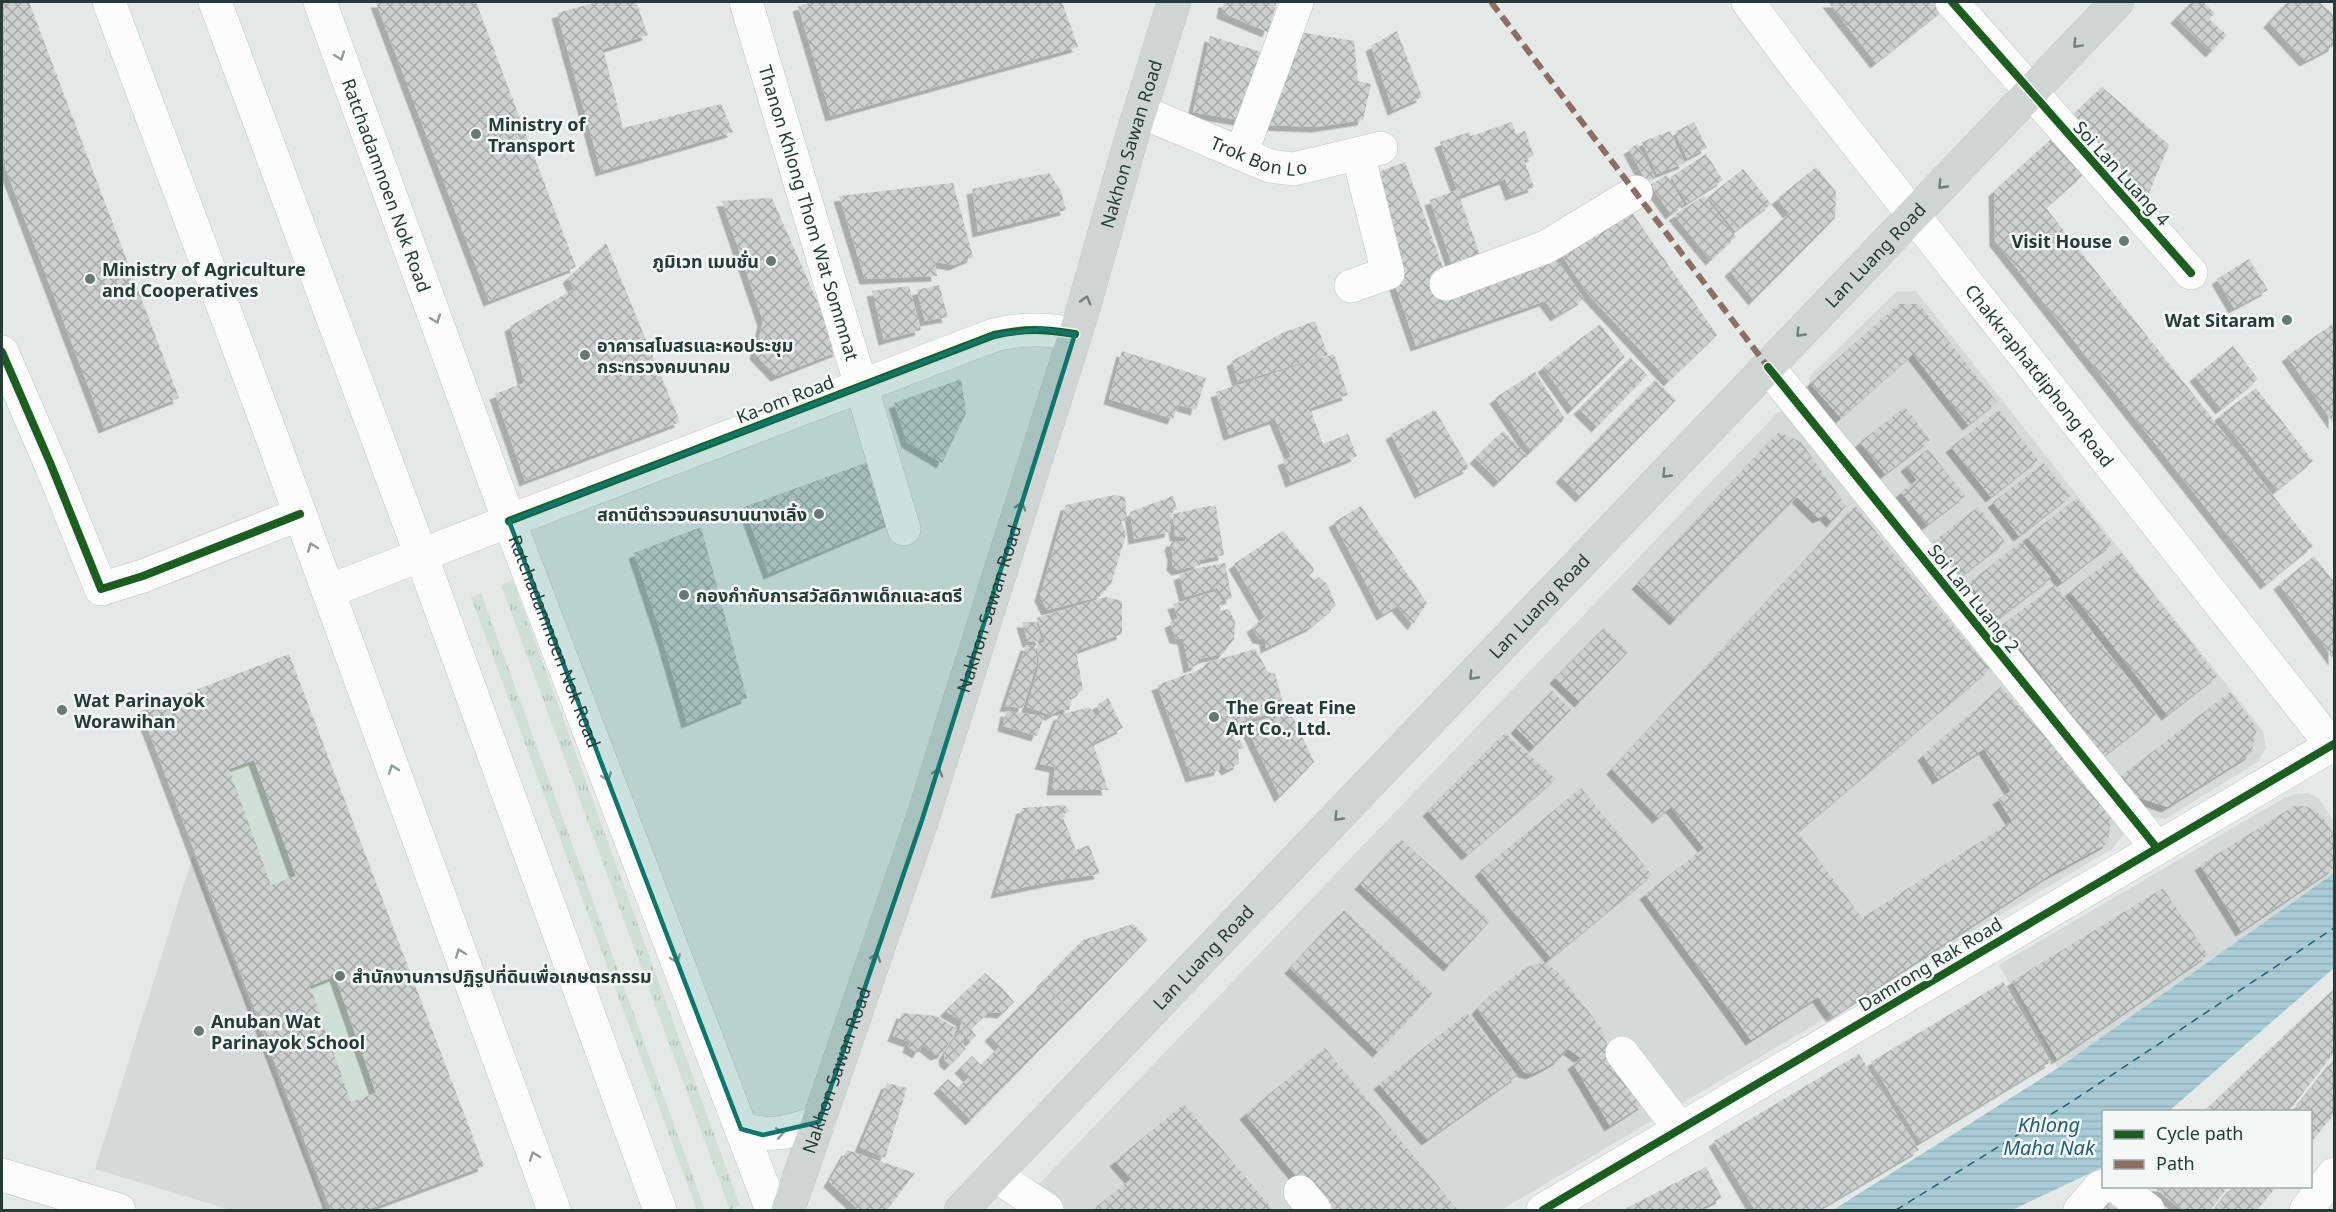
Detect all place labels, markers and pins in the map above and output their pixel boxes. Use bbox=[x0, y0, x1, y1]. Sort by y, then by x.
place label: Ministry of Transport bbox=[488, 112, 587, 157]
marker: Ministry of Transport bbox=[469, 127, 483, 141]
place label: Visit House bbox=[2012, 229, 2112, 253]
marker: Visit House bbox=[2117, 234, 2131, 248]
place label: ภูมิเวท เมนชั่น bbox=[653, 249, 759, 273]
marker: ภูมิเวท เมนชั่น bbox=[764, 254, 778, 268]
place label: Ministry of Agriculture and Cooperatives bbox=[102, 257, 306, 302]
marker: Ministry of Agriculture and Cooperatives bbox=[83, 272, 97, 286]
place label: Wat Sitaram bbox=[2165, 308, 2275, 332]
marker: Wat Sitaram bbox=[2280, 313, 2294, 327]
place label: อาคารสโมสรและหอประชุม กระทรวงคมนาคม bbox=[597, 333, 793, 378]
marker: อาคารสโมสรและหอประชุม กระทรวงคมนาคม bbox=[578, 348, 592, 362]
place label: สถานีตำรวจนครบานนางเลิ้ง bbox=[597, 502, 807, 526]
marker: สถานีตำรวจนครบานนางเลิ้ง bbox=[812, 507, 826, 521]
place label: กองกำกับการสวัสดิภาพเด็กและสตรี bbox=[696, 583, 962, 607]
marker: กองกำกับการสวัสดิภาพเด็กและสตรี bbox=[677, 588, 691, 602]
place label: Wat Parinayok Worawihan bbox=[74, 688, 206, 733]
place label: The Great Fine Art Co., Ltd. bbox=[1226, 695, 1356, 740]
marker: Wat Parinayok Worawihan bbox=[55, 703, 69, 717]
marker: The Great Fine Art Co., Ltd. bbox=[1207, 710, 1221, 724]
place label: สำนักงานการปฏิรูปที่ดินเพื่อเกษตรกรรม bbox=[352, 964, 652, 988]
marker: สำนักงานการปฏิรูปที่ดินเพื่อเกษตรกรรม bbox=[333, 969, 347, 983]
place label: Anuban Wat Parinayok School bbox=[211, 1009, 365, 1054]
marker: Anuban Wat Parinayok School bbox=[192, 1024, 206, 1038]

